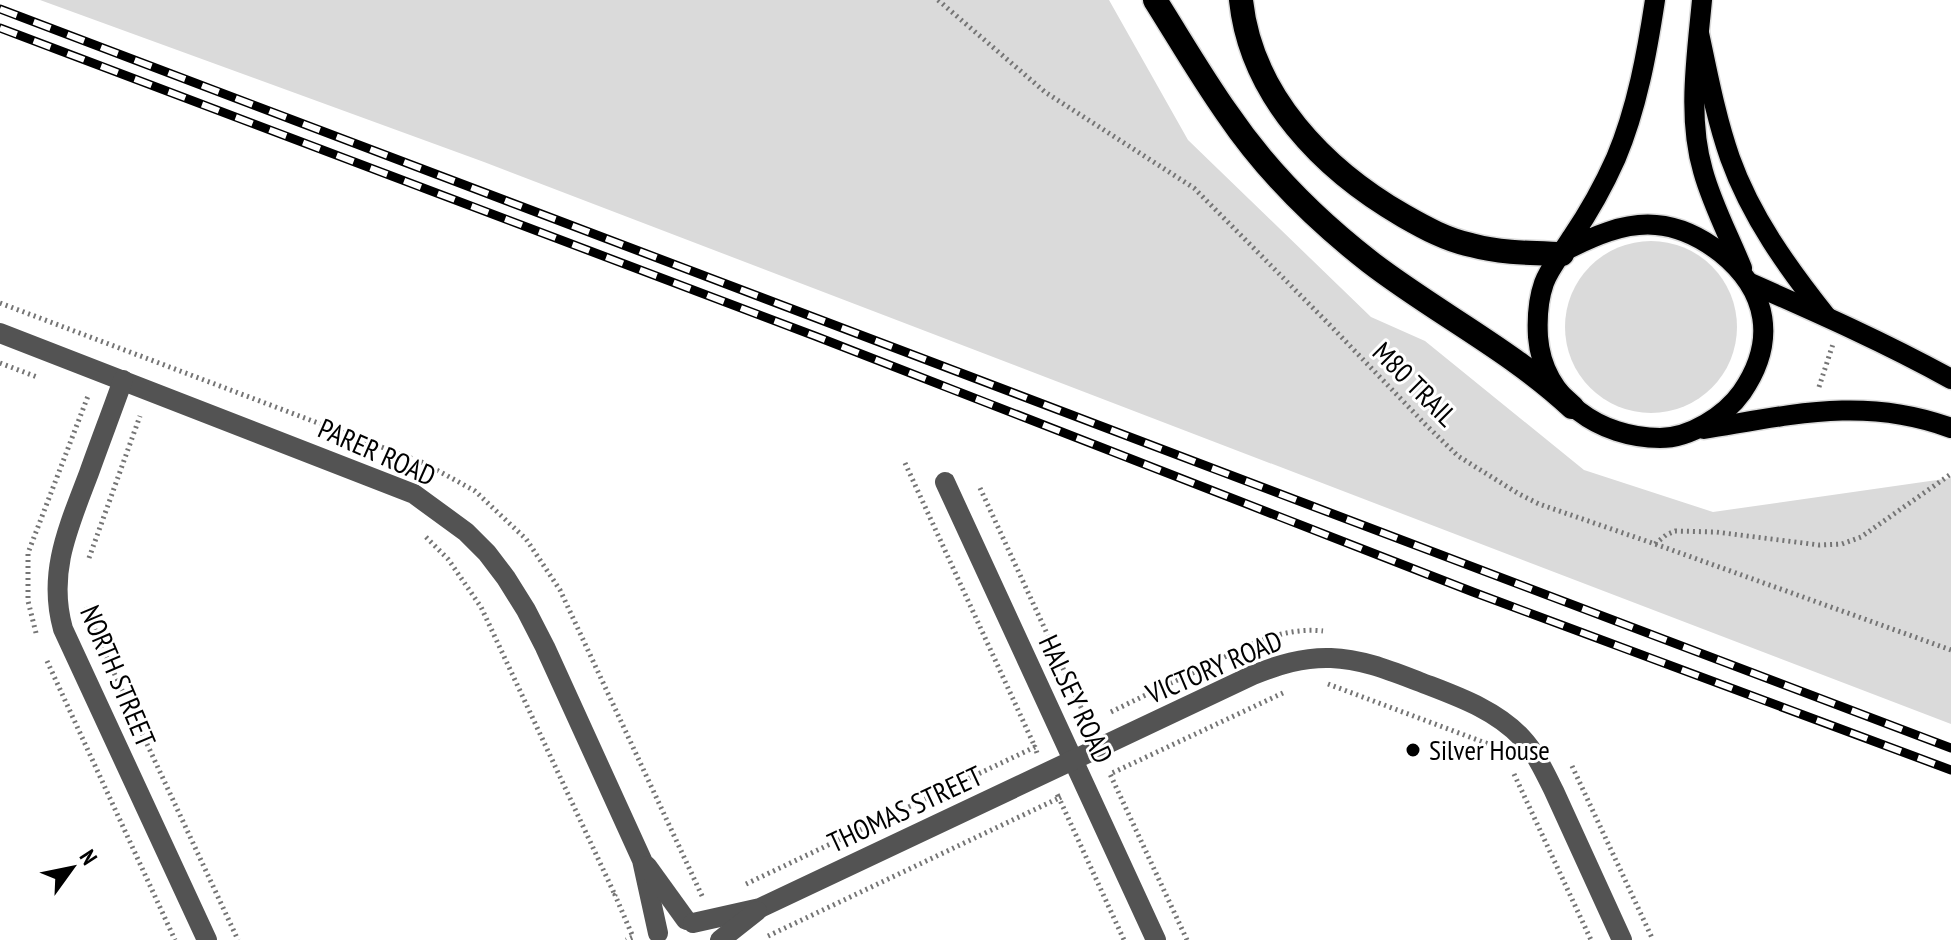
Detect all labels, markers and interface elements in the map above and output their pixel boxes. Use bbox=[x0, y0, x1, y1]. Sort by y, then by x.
street label: M80 TRAIL bbox=[1365, 333, 1466, 434]
street label: PARER ROAD bbox=[313, 409, 442, 494]
street label: NORTH STREET bbox=[72, 599, 165, 753]
street label: VICTORY ROAD bbox=[1139, 621, 1287, 712]
street label: HALSEY ROAD bbox=[1031, 629, 1122, 769]
place label: Silver House bbox=[1429, 731, 1550, 768]
marker: Silver House bbox=[1404, 741, 1422, 759]
street label: THOMAS STREET bbox=[822, 756, 988, 860]
north arrow bbox=[32, 828, 112, 908]
text: N bbox=[74, 844, 104, 870]

